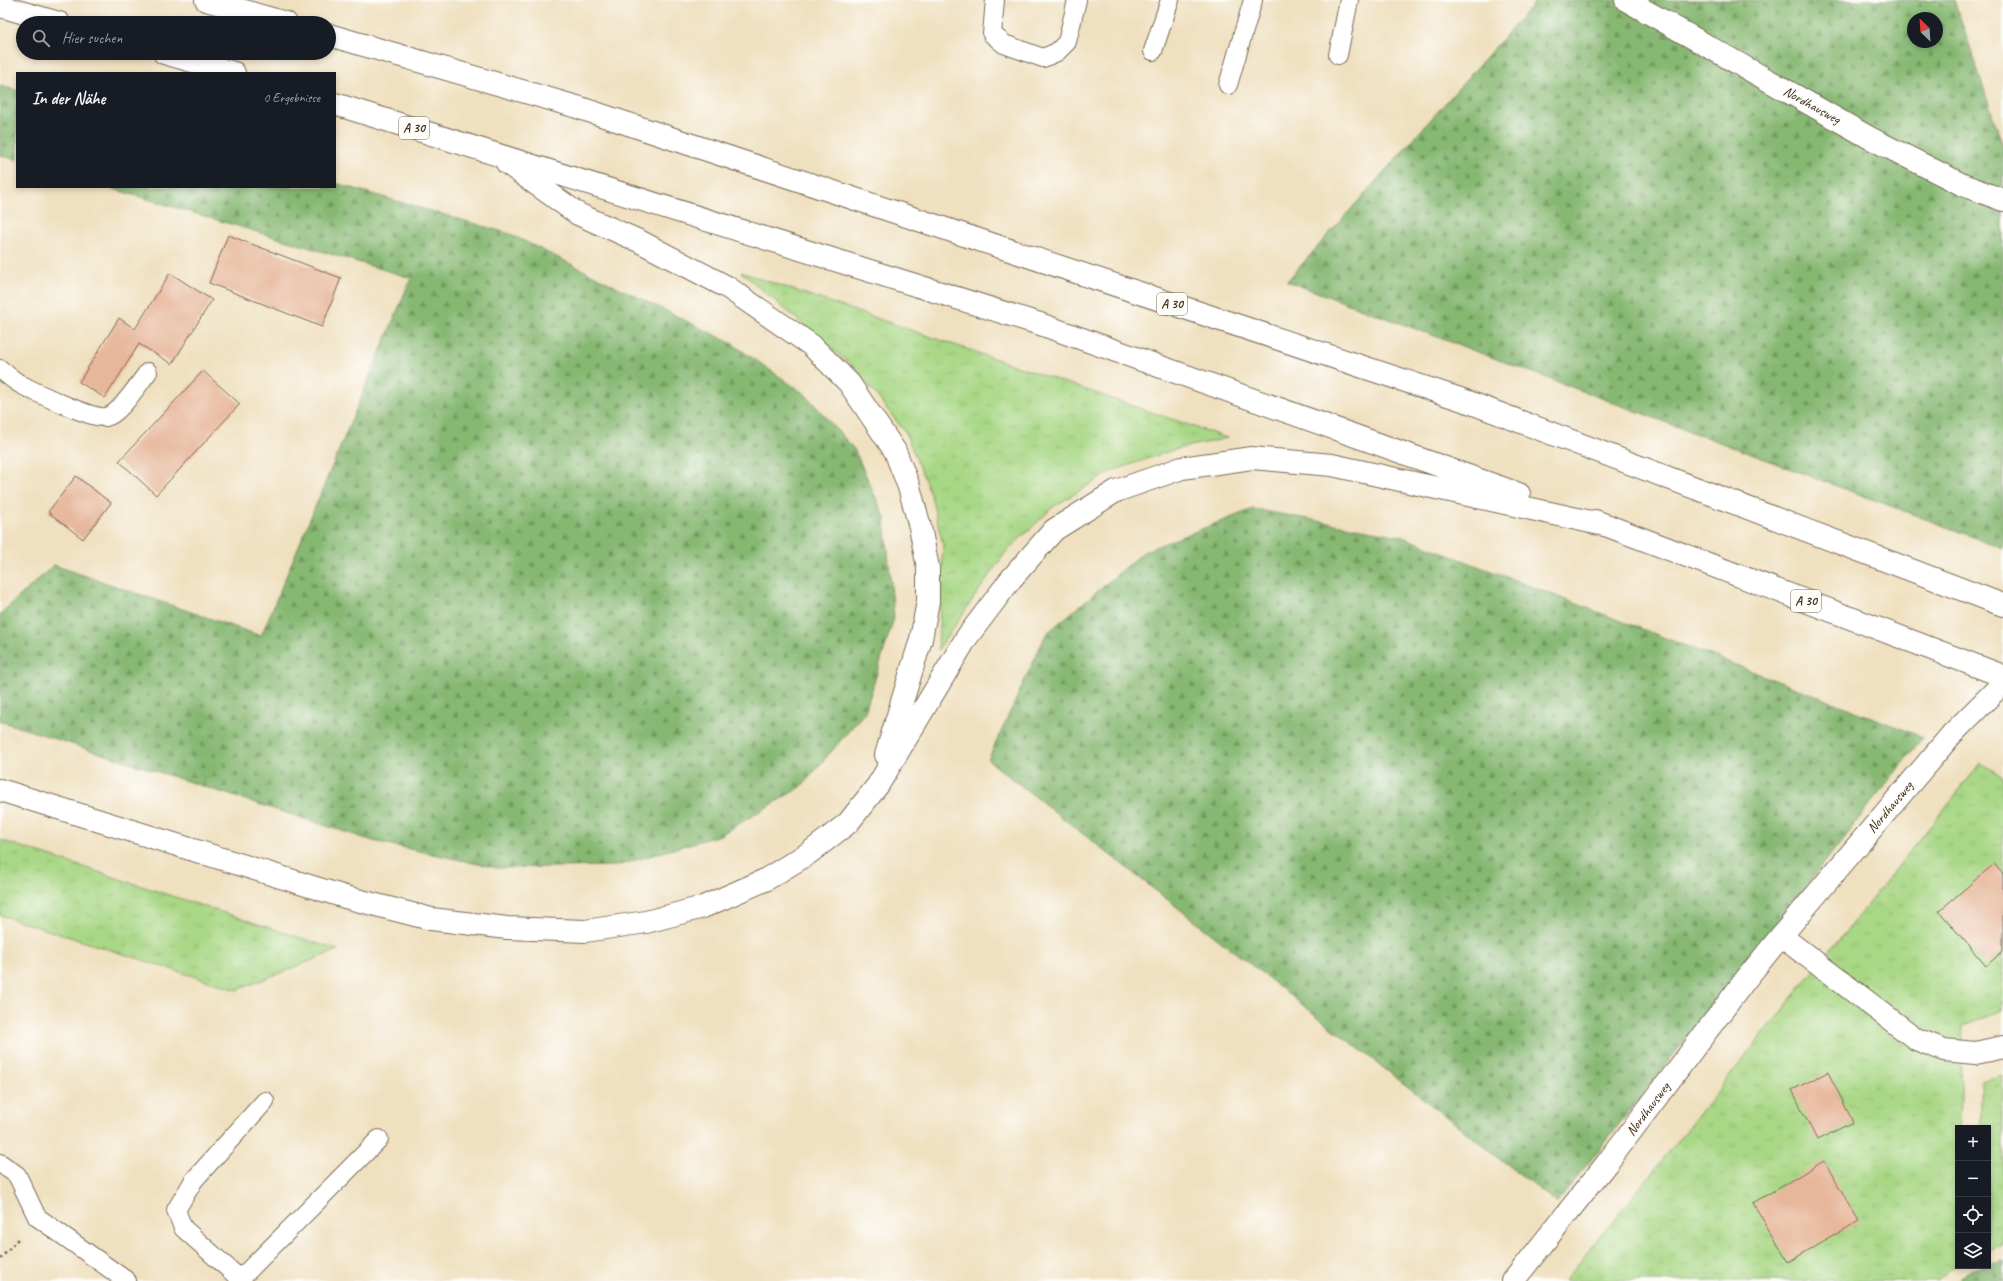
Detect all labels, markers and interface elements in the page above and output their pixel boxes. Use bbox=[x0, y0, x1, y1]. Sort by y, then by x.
north arrow bbox=[1907, 12, 1943, 48]
search box bbox=[16, 16, 336, 60]
icon: search bbox=[30, 27, 52, 49]
text: Hier suchen bbox=[62, 29, 122, 48]
street label: Nordhausweg bbox=[1781, 82, 1844, 128]
text: In der Nähe bbox=[32, 88, 105, 109]
text: 0 Ergebnisse bbox=[264, 90, 320, 106]
road number: A 30 bbox=[399, 117, 429, 139]
road number: A 30 bbox=[1157, 293, 1187, 315]
road number: A 30 bbox=[1791, 590, 1821, 612]
street label: Nordhausweg bbox=[1863, 777, 1917, 836]
street label: Nordhausweg bbox=[1622, 1078, 1674, 1139]
map controls bbox=[1955, 1125, 1991, 1269]
button: + bbox=[1955, 1125, 1991, 1161]
button: − bbox=[1955, 1161, 1991, 1197]
button: locate bbox=[1955, 1197, 1991, 1233]
button: layers bbox=[1955, 1233, 1991, 1269]

